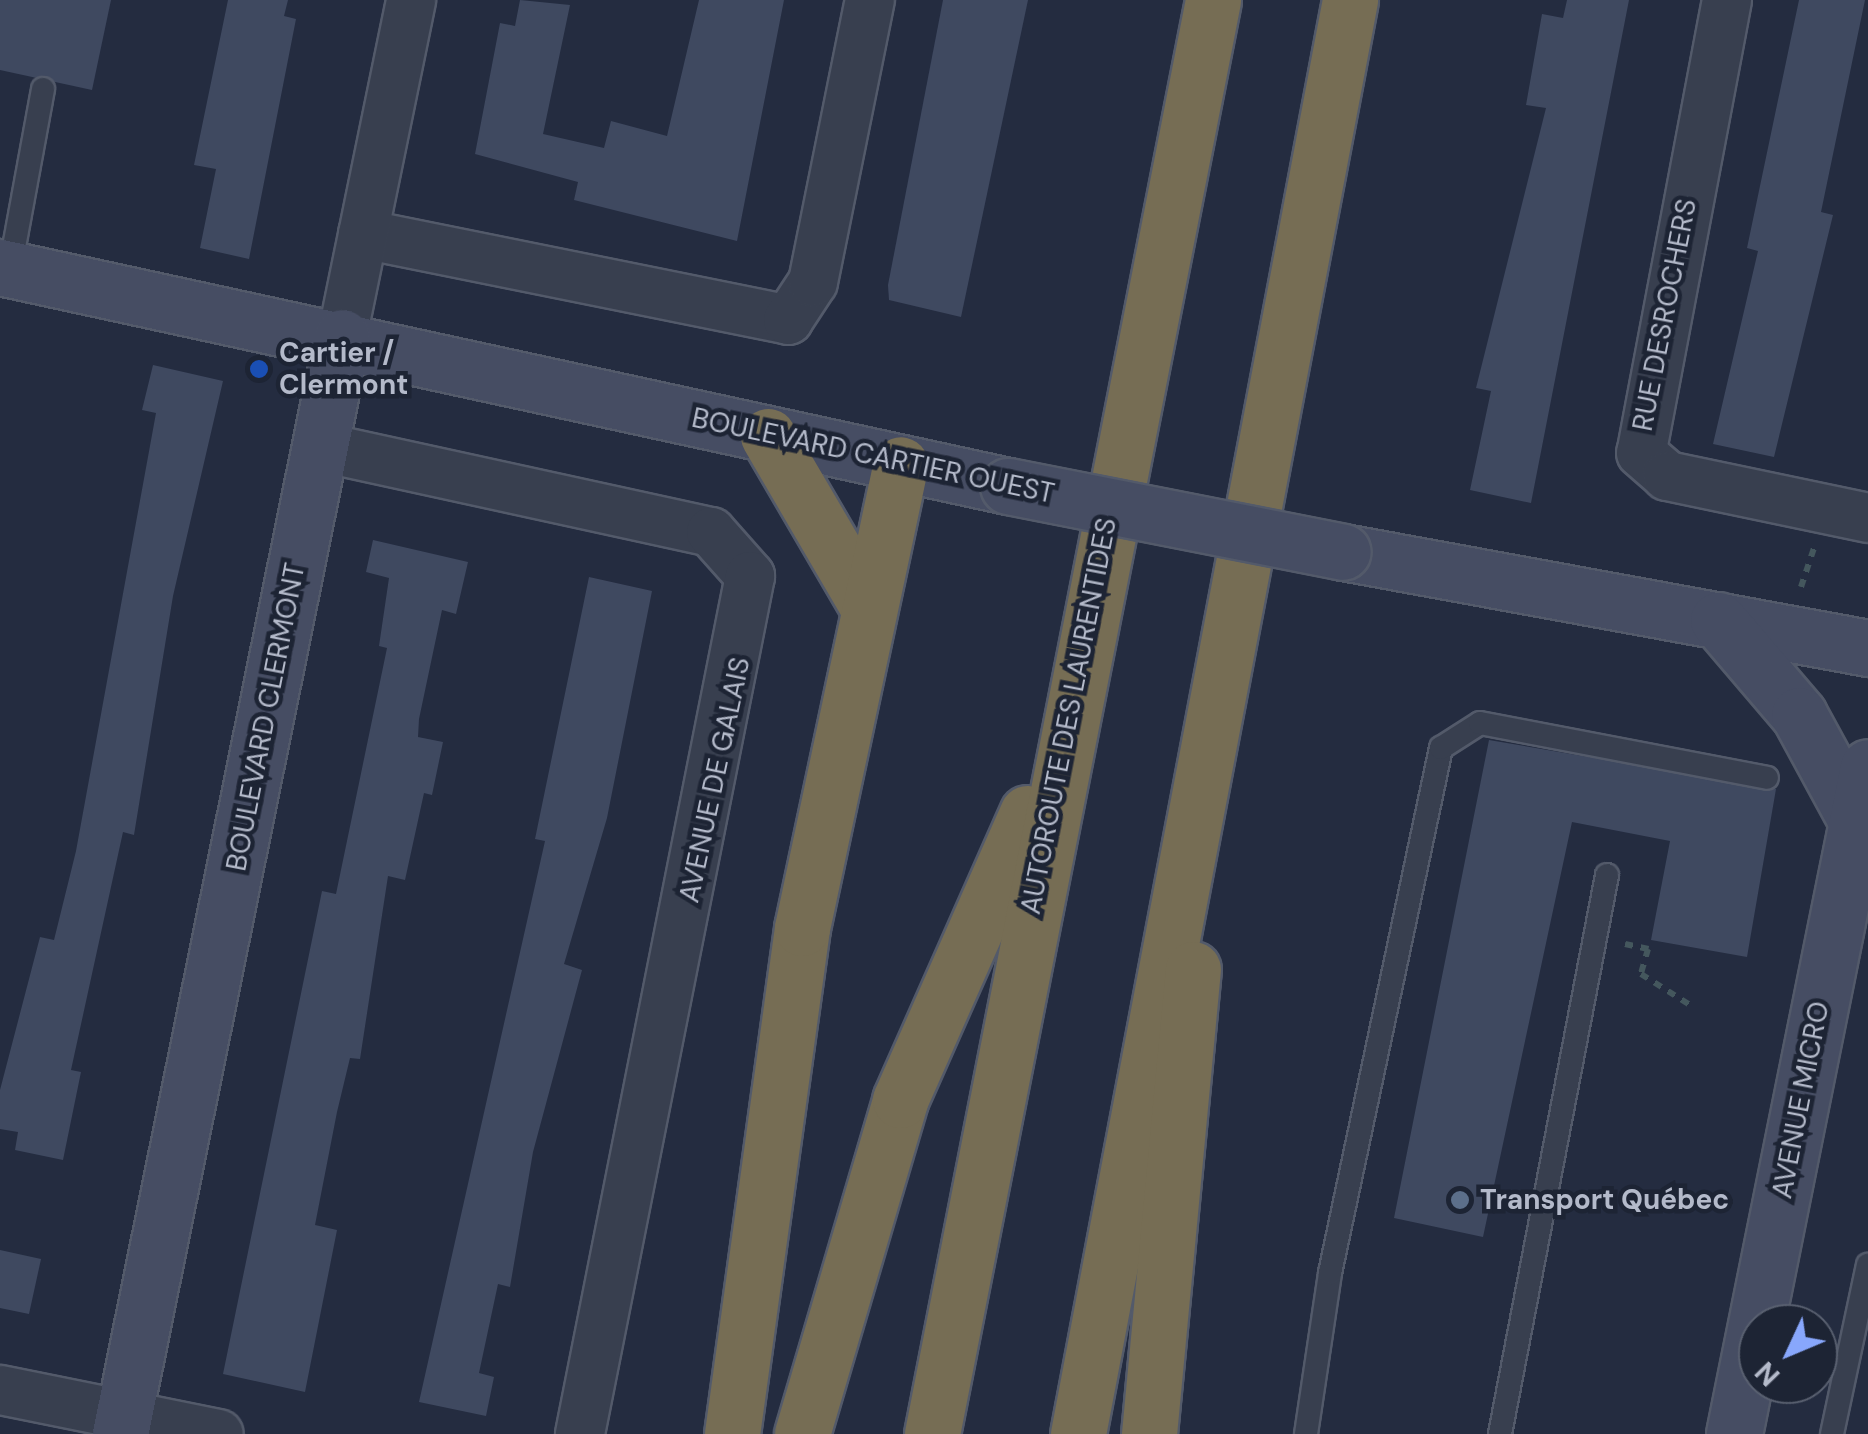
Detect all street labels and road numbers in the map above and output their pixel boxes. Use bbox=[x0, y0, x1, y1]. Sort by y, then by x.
street label: RUE DESROCHERS bbox=[1626, 196, 1704, 434]
street label: BOULEVARD CARTIER OUEST bbox=[689, 401, 1057, 511]
street label: AUTOROUTE DES LAURENTIDES bbox=[1014, 515, 1124, 917]
street label: BOULEVARD CLERMONT bbox=[220, 560, 312, 874]
street label: AVENUE DE GALAIS bbox=[673, 654, 757, 906]
street label: AVENUE MICRO bbox=[1765, 999, 1837, 1201]

